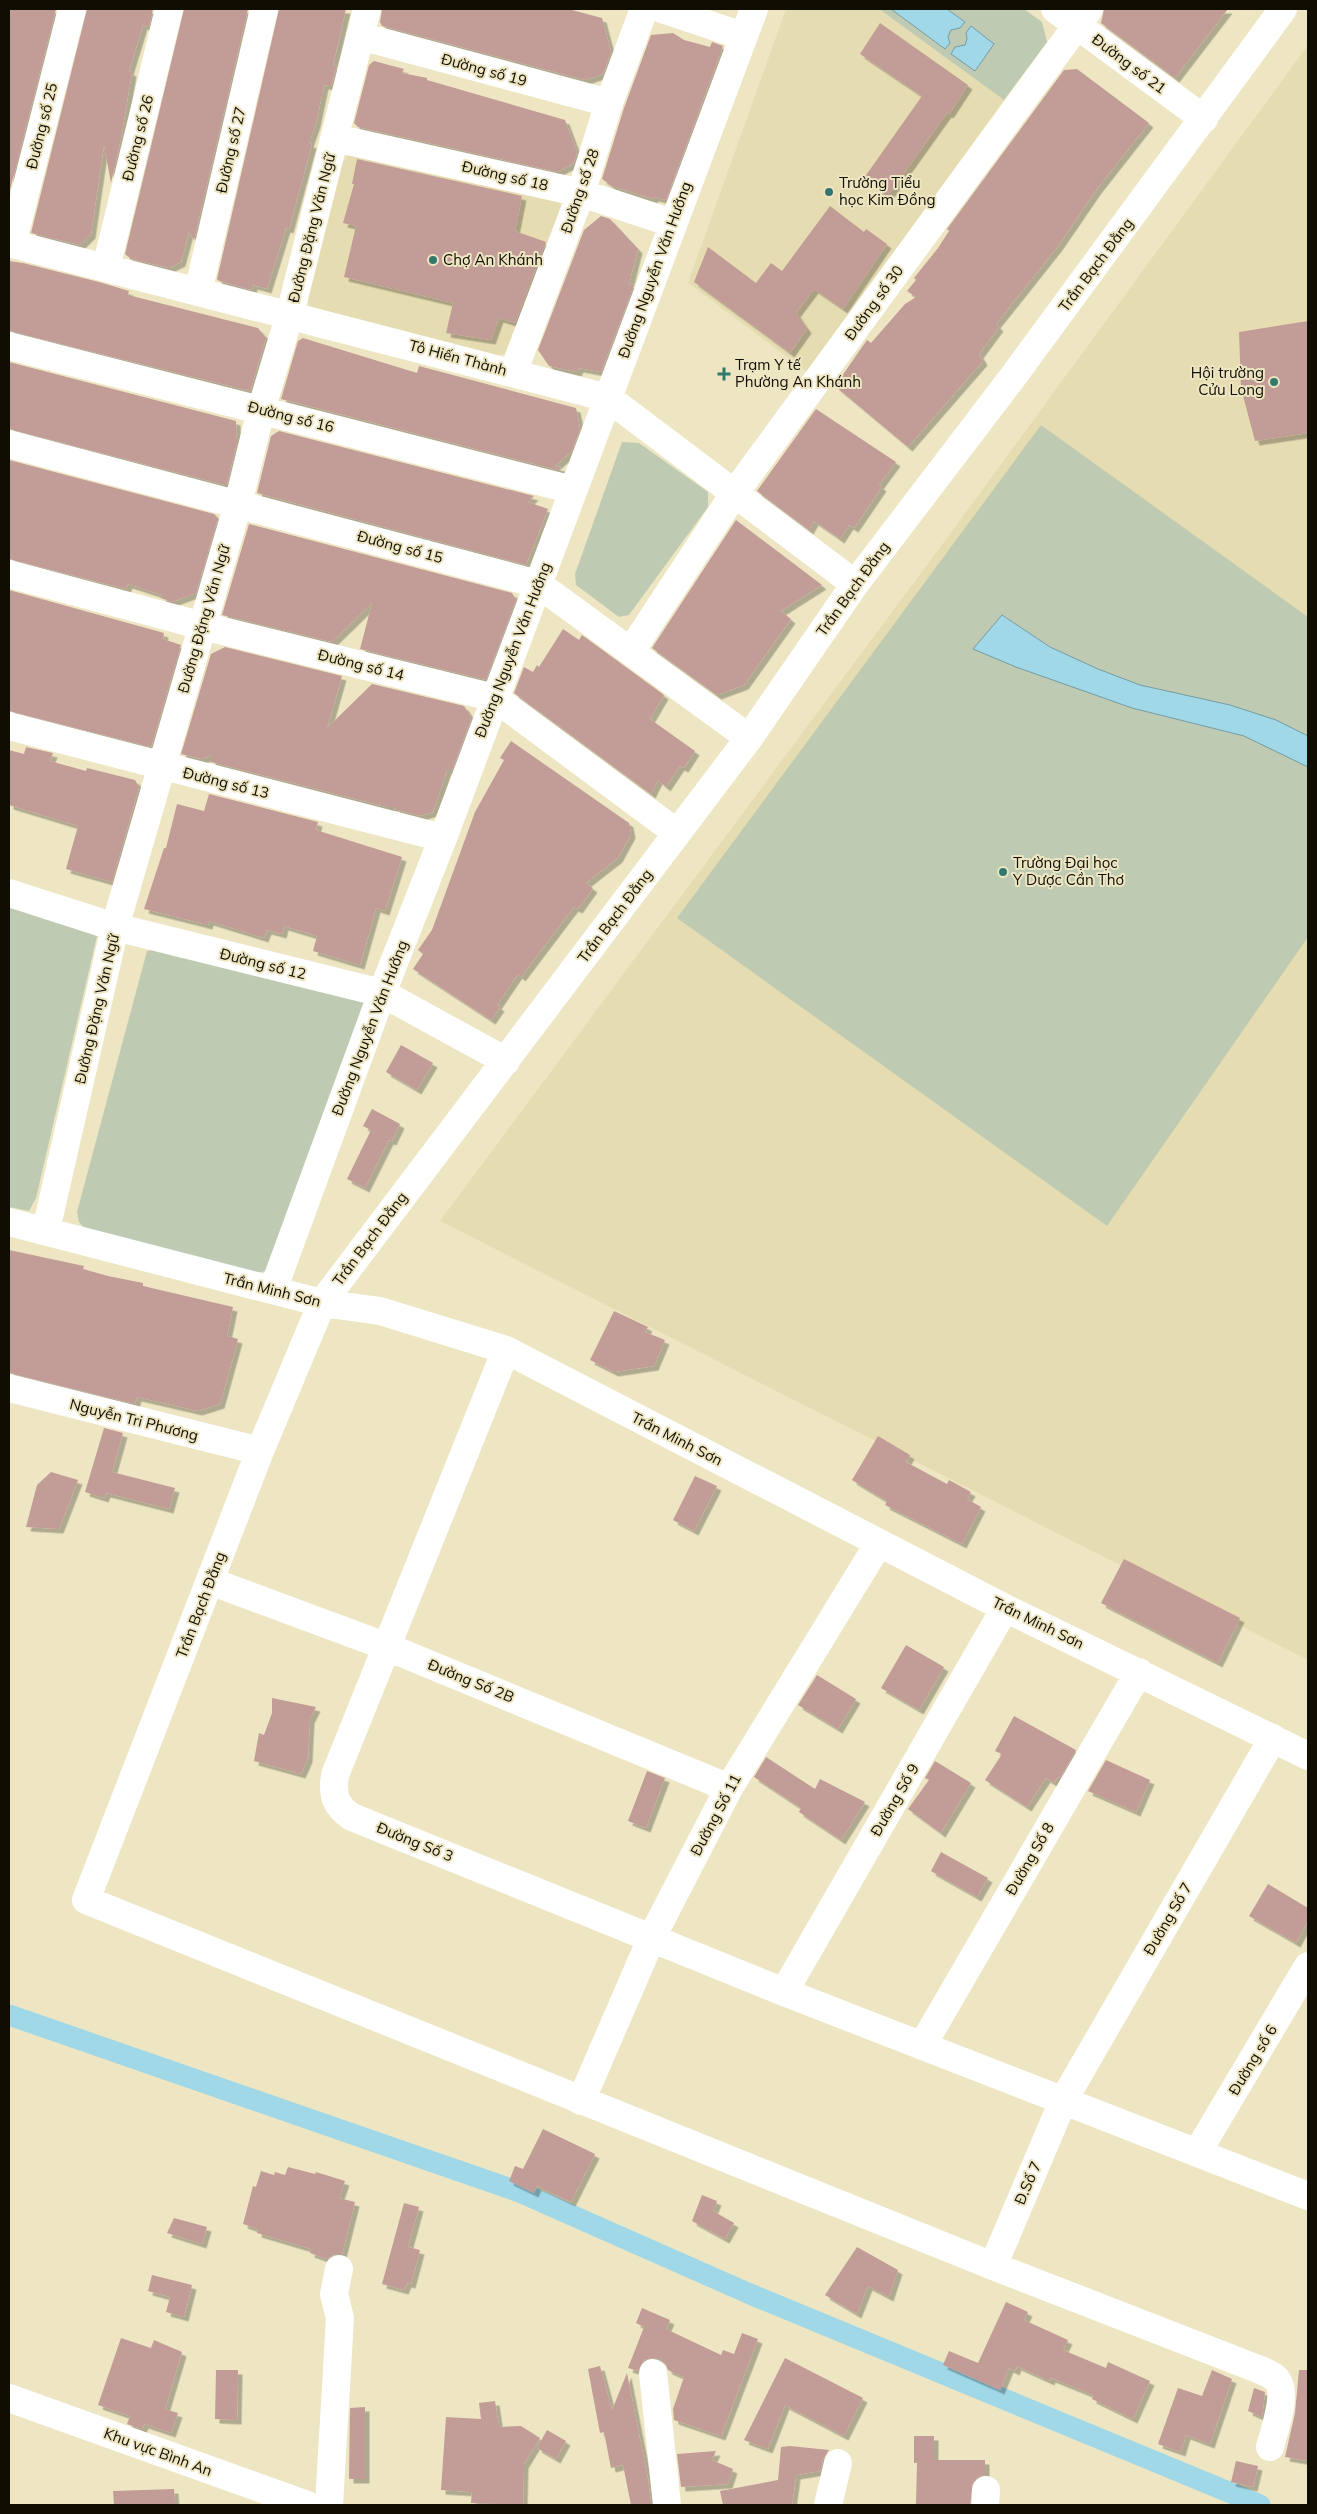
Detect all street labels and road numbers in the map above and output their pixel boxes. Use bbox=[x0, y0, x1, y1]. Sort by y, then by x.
street label: Đường số 21 bbox=[1088, 30, 1170, 98]
street label: Đường số 19 bbox=[439, 49, 529, 90]
street label: Đường số 25 bbox=[22, 81, 61, 171]
street label: Đường số 26 bbox=[118, 93, 157, 183]
street label: Đường số 27 bbox=[211, 105, 250, 195]
street label: Đường số 28 bbox=[556, 146, 603, 236]
street label: Đường Đặng Văn Ngữ bbox=[284, 150, 340, 305]
street label: Đường số 18 bbox=[460, 156, 550, 195]
street label: Đường Nguyễn Văn Hưởng bbox=[614, 179, 695, 361]
street label: Trần Bạch Đằng bbox=[1054, 214, 1137, 315]
street label: Đường số 30 bbox=[840, 261, 907, 344]
street label: Tô Hiến Thành bbox=[407, 335, 509, 380]
street label: Đường số 16 bbox=[246, 397, 336, 436]
street label: Đường số 15 bbox=[355, 526, 445, 567]
street label: Trần Bạch Đằng bbox=[812, 538, 893, 640]
street label: Đường Đặng Văn Ngữ bbox=[173, 541, 234, 695]
street label: Đường Nguyễn Văn Hưởng bbox=[470, 559, 555, 740]
street label: Đường số 14 bbox=[316, 645, 406, 684]
street label: Đường số 13 bbox=[181, 763, 271, 802]
street label: Trần Bạch Đằng bbox=[573, 865, 656, 966]
street label: Đường Đặng Văn Ngữ bbox=[70, 931, 123, 1086]
street label: Đường Nguyễn Văn Hưởng bbox=[327, 937, 412, 1118]
street label: Đường số 12 bbox=[218, 944, 308, 983]
street label: Trần Bạch Đằng bbox=[328, 1188, 411, 1289]
street label: Trần Minh Sơn bbox=[221, 1268, 323, 1311]
street label: Nguyễn Tri Phương bbox=[68, 1394, 201, 1445]
street label: Trần Minh Sơn bbox=[628, 1407, 726, 1470]
street label: Trần Bạch Đằng bbox=[172, 1549, 230, 1661]
street label: Trần Minh Sơn bbox=[989, 1592, 1087, 1653]
street label: Đường Số 2B bbox=[425, 1655, 517, 1706]
street label: Đường Số 9 bbox=[866, 1760, 923, 1840]
street label: Đường Số 11 bbox=[686, 1771, 745, 1859]
street label: Đường Số 3 bbox=[374, 1818, 456, 1866]
street label: Đường Số 8 bbox=[1001, 1819, 1058, 1899]
street label: Đường Số 7 bbox=[1139, 1879, 1196, 1959]
street label: Đường số 6 bbox=[1224, 2021, 1281, 2099]
street label: Đ.Số 7 bbox=[1010, 2158, 1045, 2207]
street label: Khu vực Bình An bbox=[101, 2423, 215, 2480]

